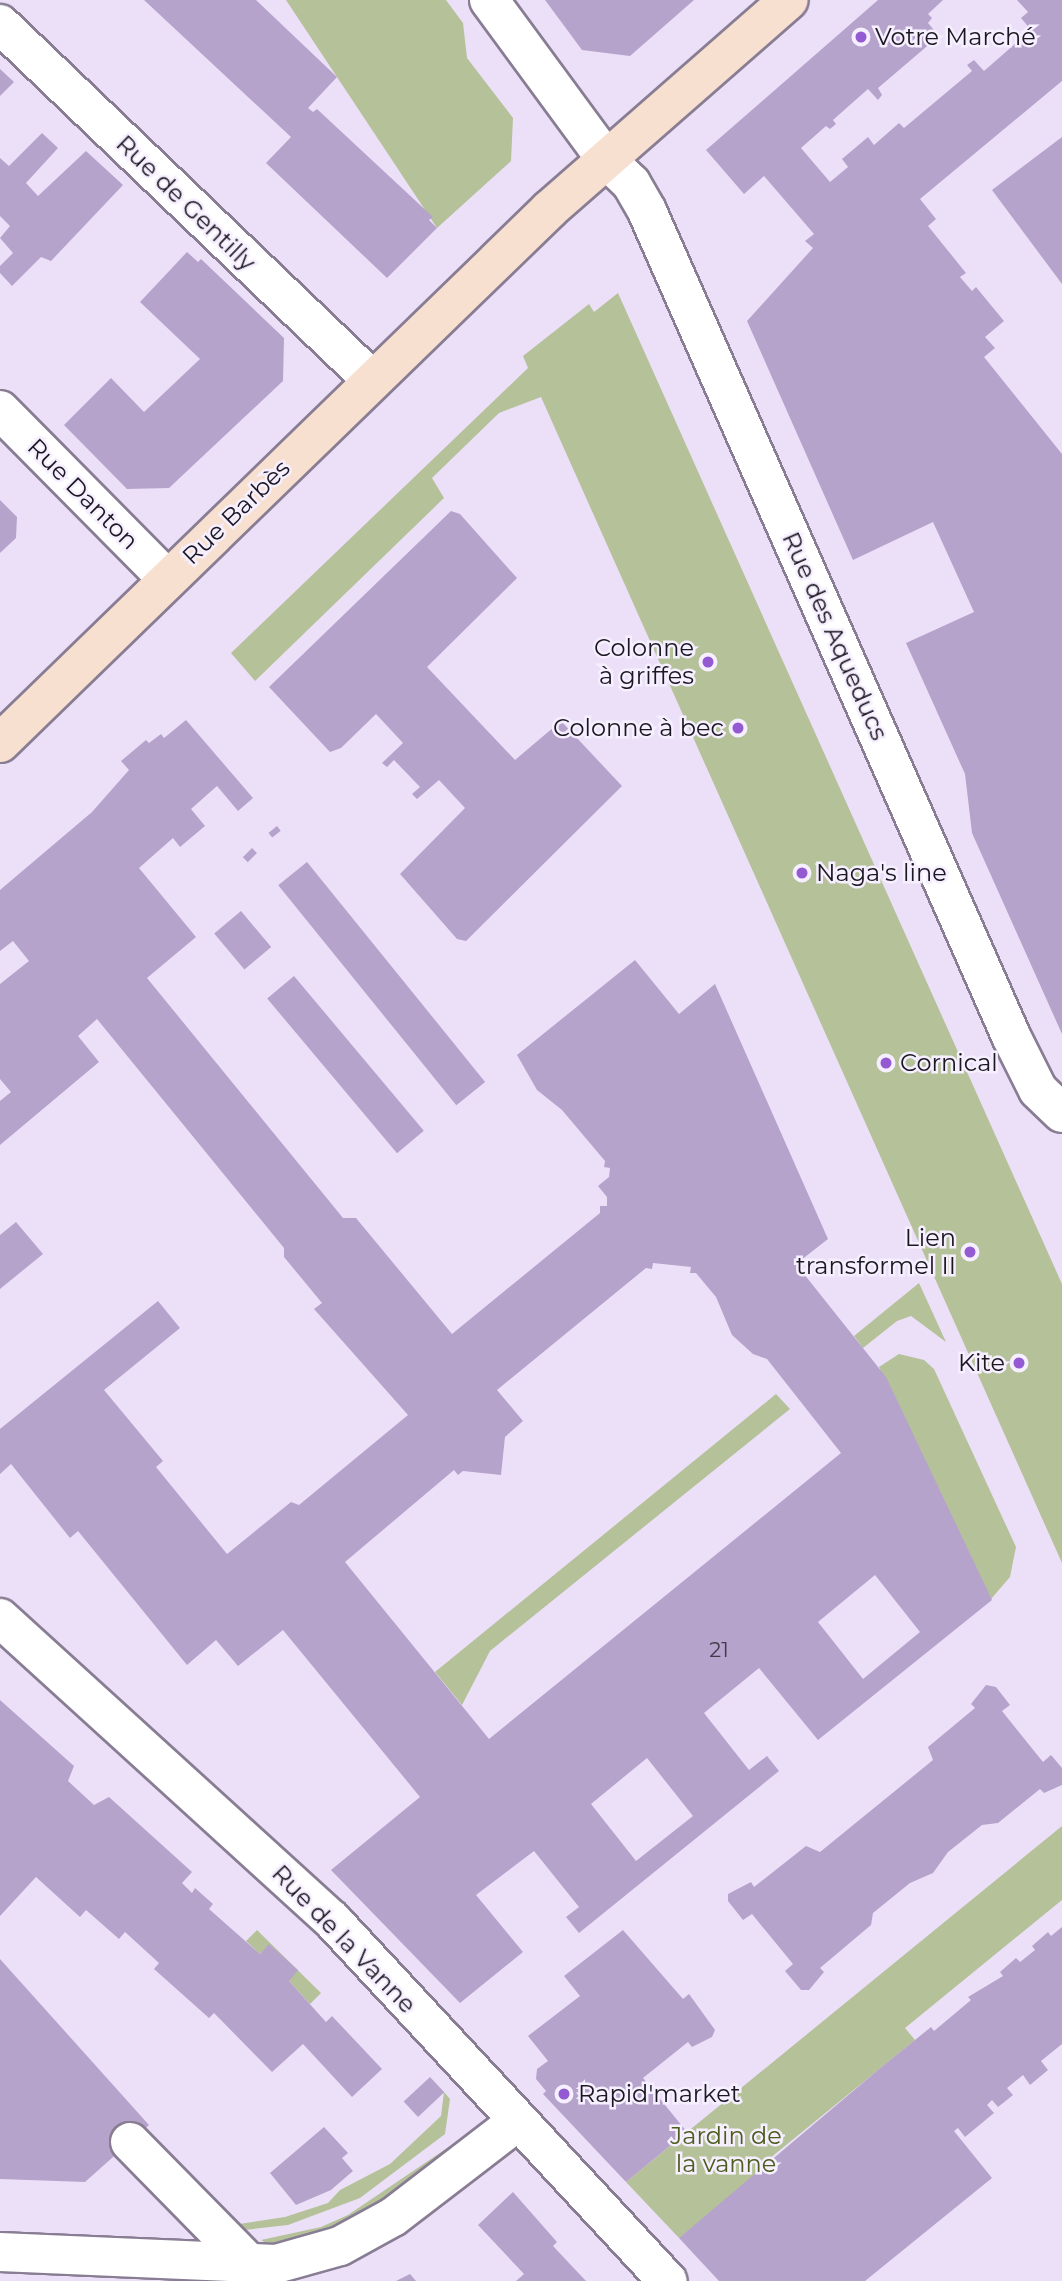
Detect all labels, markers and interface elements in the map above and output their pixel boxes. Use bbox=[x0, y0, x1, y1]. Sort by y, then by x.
place label: Votre Marché bbox=[875, 23, 1036, 51]
marker: Votre Marché bbox=[853, 29, 869, 45]
street label: Rue de Gentilly bbox=[110, 129, 262, 277]
street label: Rue Danton bbox=[22, 433, 144, 555]
street label: Rue Barbès bbox=[176, 454, 296, 570]
street label: Rue des Aqueducs bbox=[776, 528, 894, 744]
place label: Colonne à griffes bbox=[594, 634, 694, 690]
marker: Colonne à griffes bbox=[700, 654, 716, 670]
place label: Colonne à bec bbox=[553, 714, 724, 742]
marker: Colonne à bec bbox=[730, 720, 746, 736]
place label: Naga's line bbox=[816, 859, 947, 887]
marker: Naga's line bbox=[794, 865, 810, 881]
place label: Cornical bbox=[900, 1049, 998, 1077]
marker: Cornical bbox=[878, 1055, 894, 1071]
place label: Lien transformel II bbox=[796, 1224, 956, 1280]
marker: Lien transformel II bbox=[962, 1244, 978, 1260]
place label: Kite bbox=[958, 1349, 1005, 1377]
marker: Kite bbox=[1011, 1355, 1027, 1371]
house number: 21 bbox=[709, 1637, 729, 1663]
street label: Rue de la Vanne bbox=[266, 1859, 422, 2019]
place label: Rapid'market bbox=[578, 2080, 740, 2108]
marker: Rapid'market bbox=[556, 2086, 572, 2102]
park label: Jardin de la vanne bbox=[670, 2122, 782, 2178]

